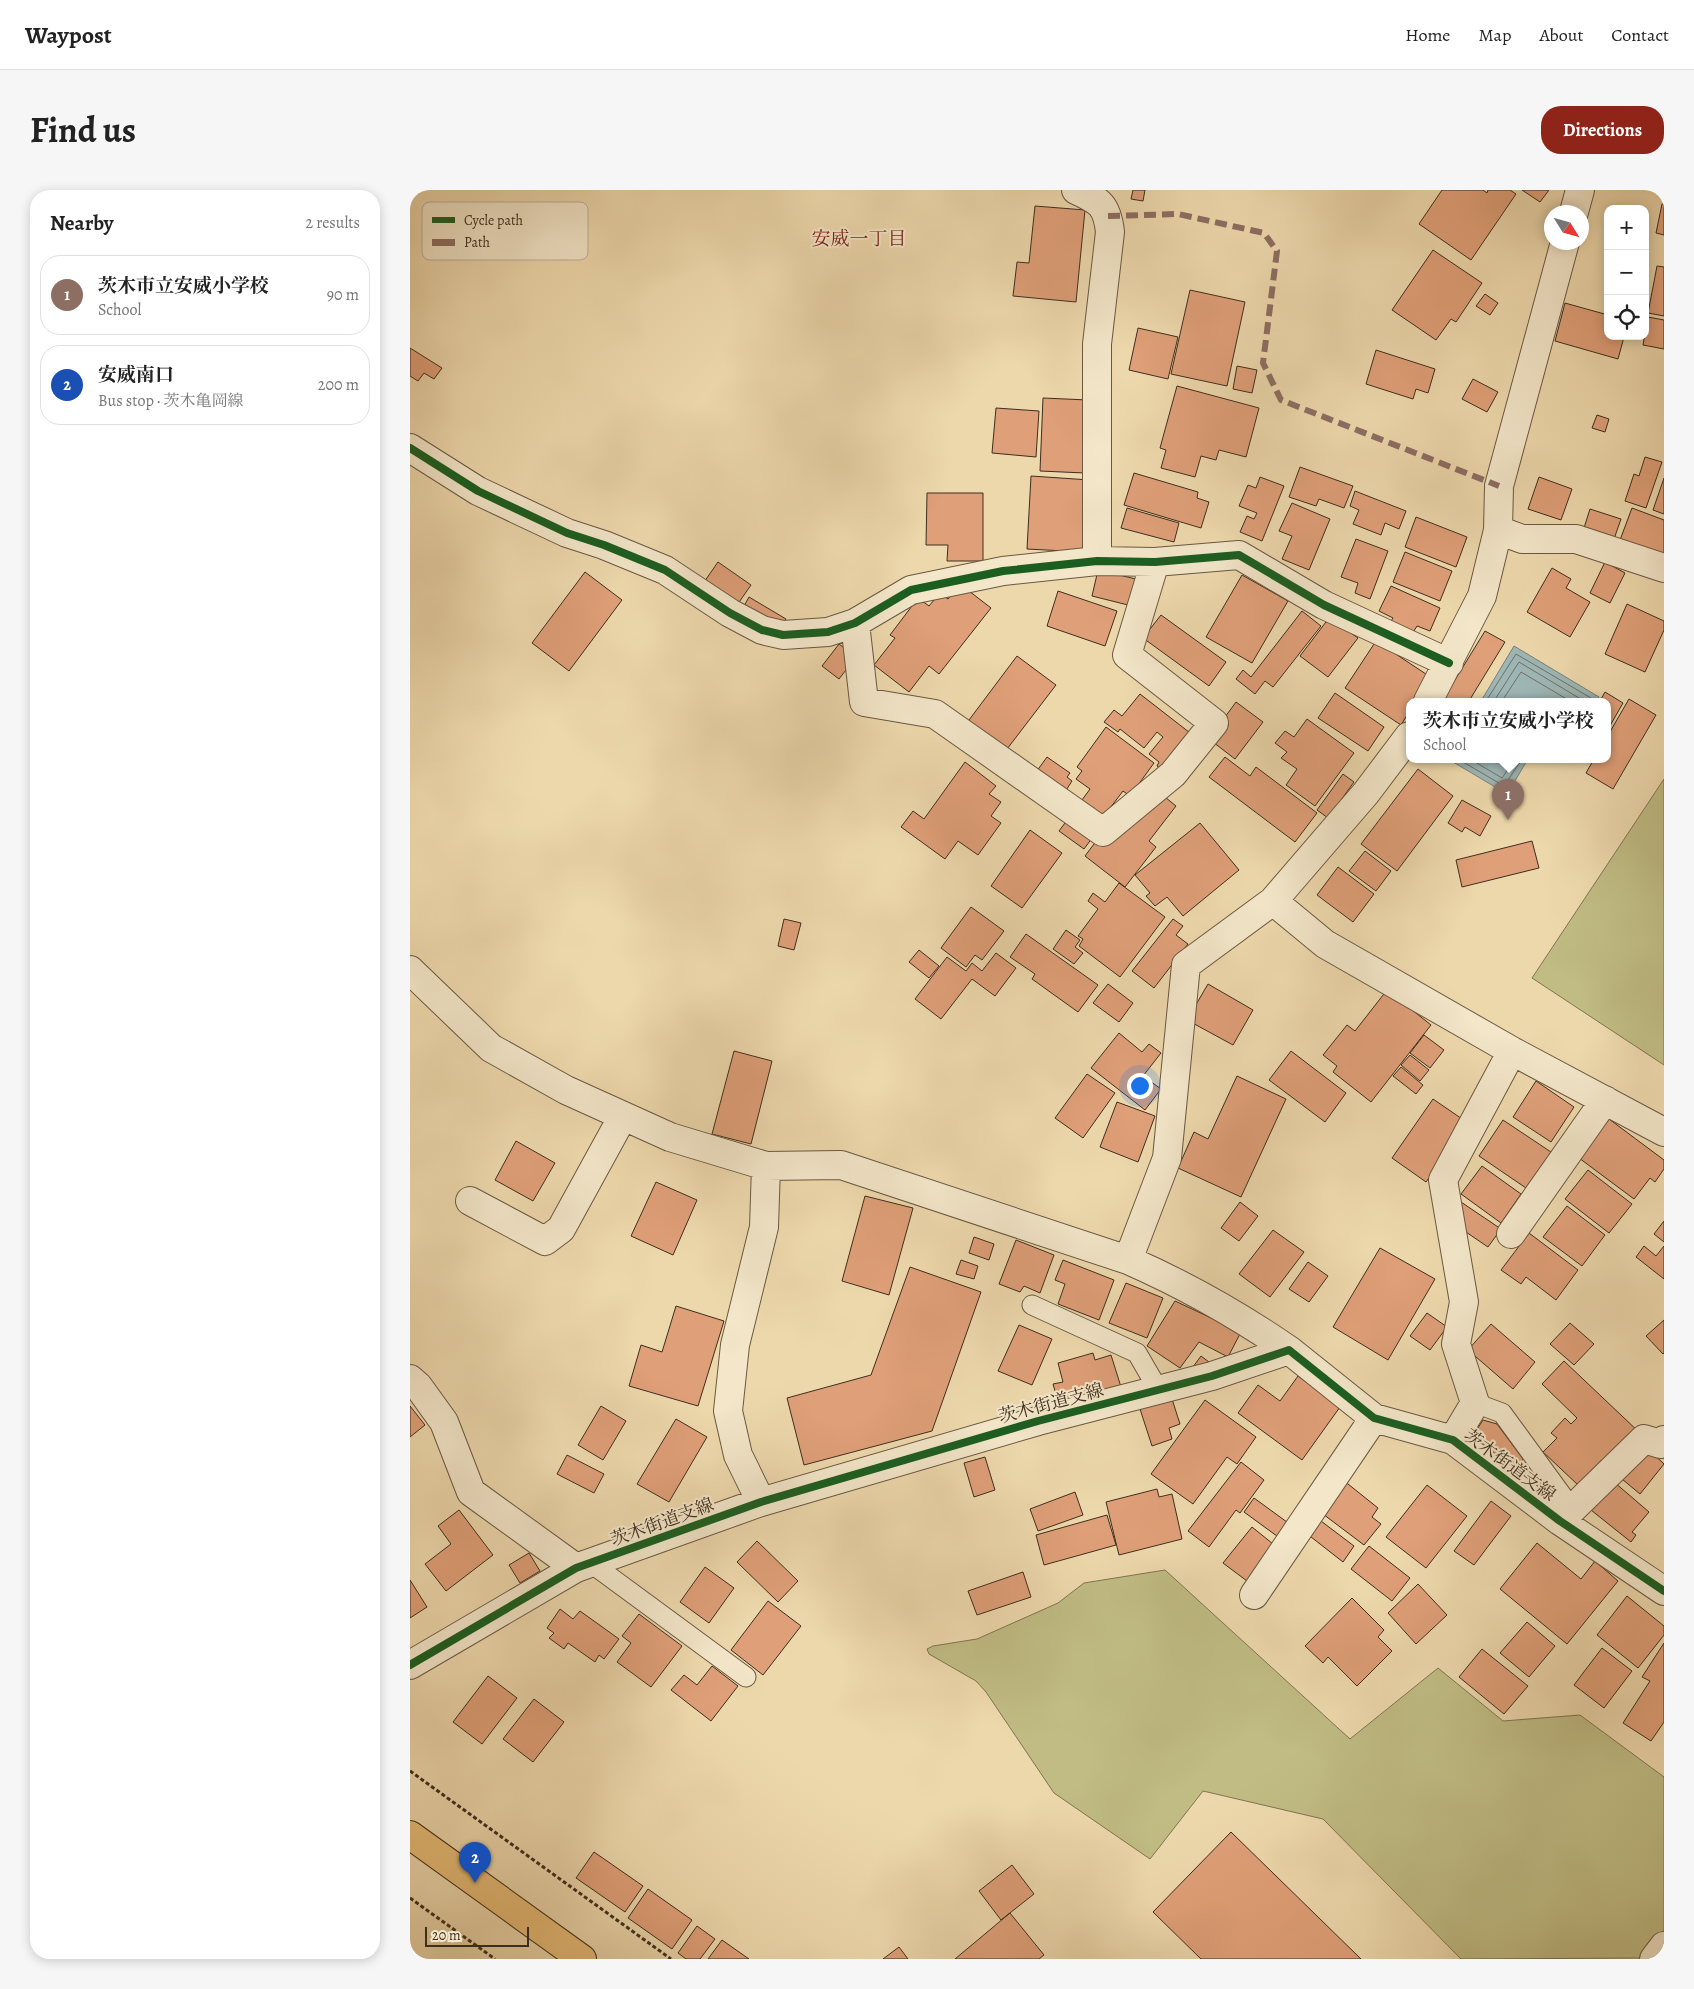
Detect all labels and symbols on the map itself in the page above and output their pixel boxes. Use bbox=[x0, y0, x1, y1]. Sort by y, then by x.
legend bbox=[422, 202, 588, 260]
north arrow bbox=[1544, 205, 1589, 250]
text: Cycle path bbox=[464, 211, 524, 230]
district label: 安威一丁目 bbox=[811, 226, 907, 252]
text: Path bbox=[464, 233, 491, 252]
pin: 1 bbox=[1492, 779, 1524, 820]
your location bbox=[1127, 1073, 1153, 1099]
street label: 茨木街道支線 bbox=[996, 1377, 1106, 1429]
street label: 茨木街道支線 bbox=[1459, 1424, 1561, 1506]
street label: 茨木街道支線 bbox=[607, 1492, 717, 1552]
pin: 2 bbox=[459, 1842, 491, 1883]
scale bar bbox=[425, 1924, 529, 1947]

